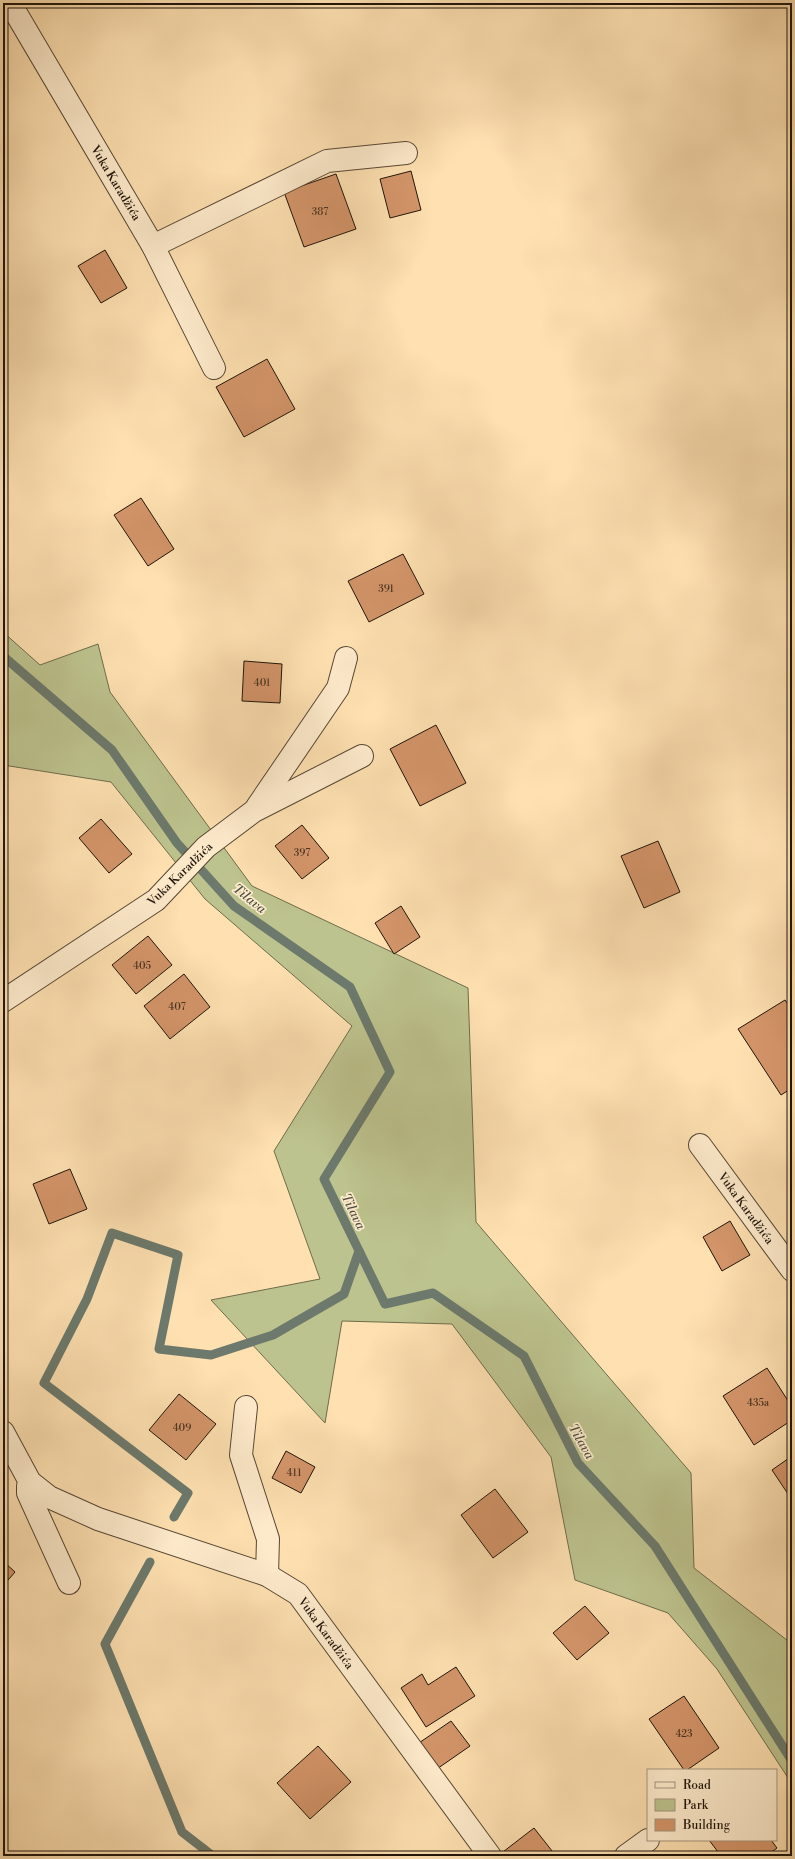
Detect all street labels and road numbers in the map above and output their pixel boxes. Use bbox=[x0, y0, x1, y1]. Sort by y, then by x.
street label: Vuka Karadžića bbox=[87, 142, 144, 224]
street label: Vuka Karadžića bbox=[144, 839, 217, 910]
street label: Vuka Karadžića bbox=[714, 1169, 777, 1248]
street label: Vuka Karadžića bbox=[294, 1594, 357, 1673]

